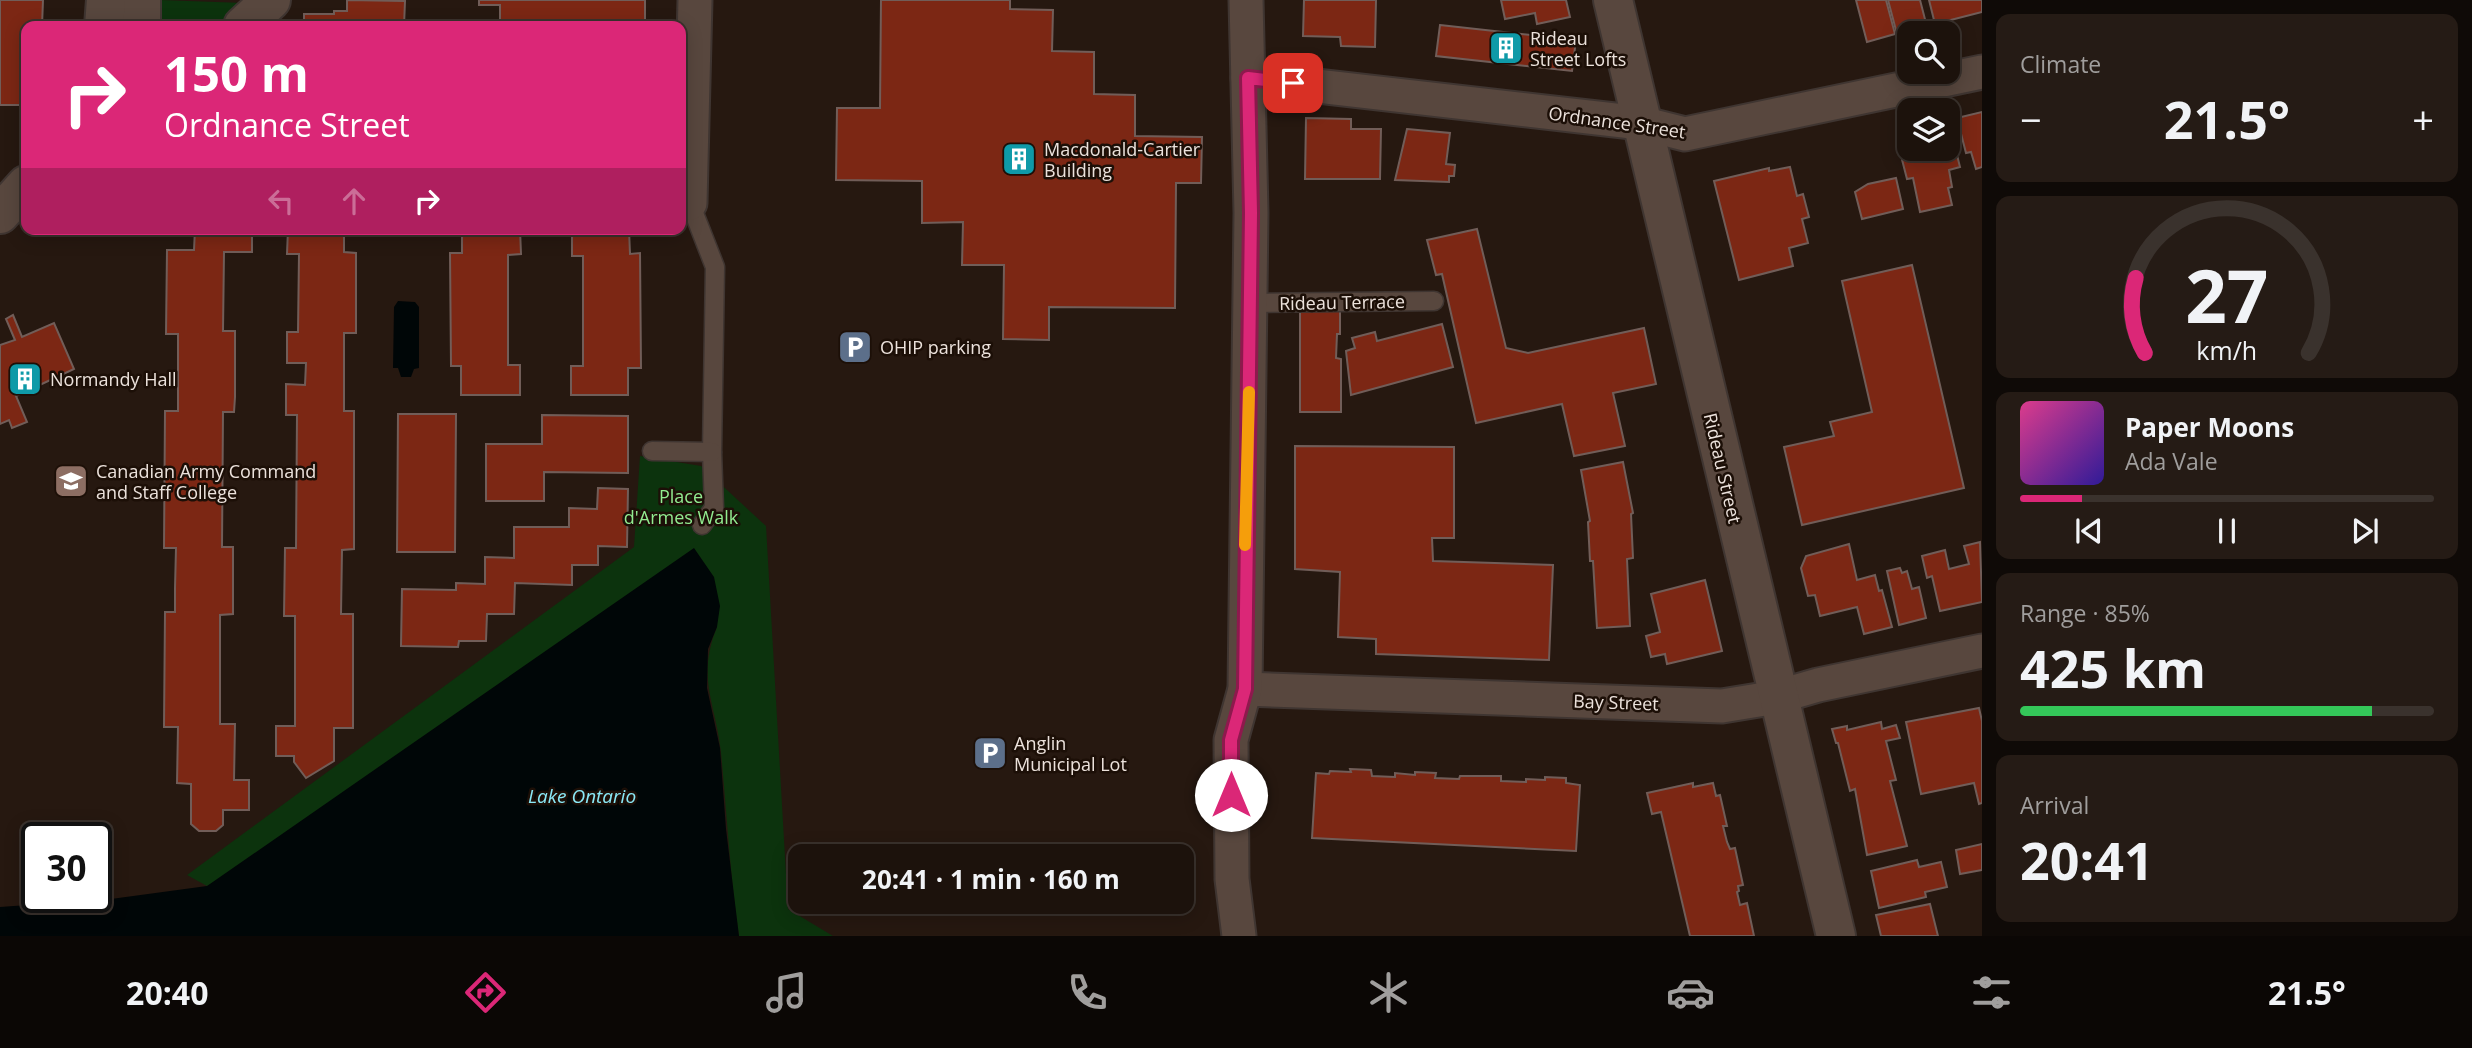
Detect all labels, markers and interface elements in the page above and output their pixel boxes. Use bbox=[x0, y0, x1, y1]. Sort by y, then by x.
map controls bbox=[1897, 21, 1960, 161]
button: search bbox=[1897, 21, 1960, 84]
place label: Rideau Street Lofts bbox=[1530, 26, 1626, 71]
building icon: Rideau Street Lofts bbox=[1487, 29, 1525, 67]
text: 150 m bbox=[164, 40, 309, 106]
text: Climate bbox=[2020, 48, 2101, 80]
icon: right bbox=[49, 49, 140, 140]
pin bbox=[1263, 53, 1323, 113]
icon: arrive bbox=[1274, 64, 1312, 102]
text: 21.5° bbox=[2164, 83, 2290, 154]
text: − bbox=[2020, 93, 2042, 145]
text: + bbox=[2412, 93, 2434, 145]
button: layers bbox=[1897, 98, 1960, 161]
street label: Ordnance Street bbox=[1547, 101, 1687, 143]
text: Ordnance Street bbox=[164, 103, 410, 146]
place label: Macdonald-Cartier Building bbox=[1044, 137, 1201, 182]
building icon: Macdonald-Cartier Building bbox=[1000, 140, 1038, 178]
icon: left bbox=[262, 182, 300, 220]
icon: ahead bbox=[335, 182, 373, 220]
icon: right bbox=[408, 182, 446, 220]
text: 27 bbox=[2185, 245, 2269, 344]
street label: Rideau Terrace bbox=[1279, 289, 1405, 315]
parking icon: OHIP parking bbox=[836, 328, 874, 366]
text: km/h bbox=[2197, 332, 2257, 366]
place label: OHIP parking bbox=[880, 335, 991, 359]
building icon: Normandy Hall bbox=[6, 360, 44, 398]
place label: Normandy Hall bbox=[50, 367, 177, 391]
text: Paper Moons bbox=[2125, 409, 2294, 445]
street label: Rideau Street bbox=[1699, 410, 1747, 526]
text: Ada Vale bbox=[2125, 445, 2218, 477]
place label: Canadian Army Command and Staff College bbox=[96, 459, 316, 504]
school or university icon: Canadian Army Command and Staff College bbox=[52, 462, 90, 500]
park label: Place d'Armes Walk bbox=[624, 484, 739, 529]
icon: previous bbox=[2070, 512, 2108, 550]
icon: pause bbox=[2208, 512, 2246, 550]
icon: next bbox=[2346, 512, 2384, 550]
text: Range · 85% bbox=[2020, 597, 2150, 629]
text: 425 km bbox=[2020, 632, 2206, 703]
street label: Bay Street bbox=[1573, 689, 1659, 715]
place label: Anglin Municipal Lot bbox=[1014, 731, 1127, 776]
parking icon: Anglin Municipal Lot bbox=[971, 734, 1009, 772]
position arrow bbox=[1194, 758, 1268, 832]
water label: Lake Ontario bbox=[528, 783, 636, 809]
text: Arrival bbox=[2020, 789, 2089, 821]
speed limit sign: 30 bbox=[21, 822, 112, 913]
text: 20:41 bbox=[2020, 824, 2154, 895]
text: 20:41 · 1 min · 160 m bbox=[862, 861, 1120, 897]
icon: directions bbox=[461, 968, 510, 1017]
icon: music bbox=[762, 968, 811, 1017]
icon: phone bbox=[1063, 968, 1112, 1017]
icon: climate bbox=[1364, 968, 1413, 1017]
icon: car bbox=[1666, 968, 1715, 1017]
icon: filters bbox=[1967, 968, 2016, 1017]
text: 20:40 bbox=[126, 971, 208, 1014]
text: 21.5° bbox=[2268, 971, 2346, 1014]

